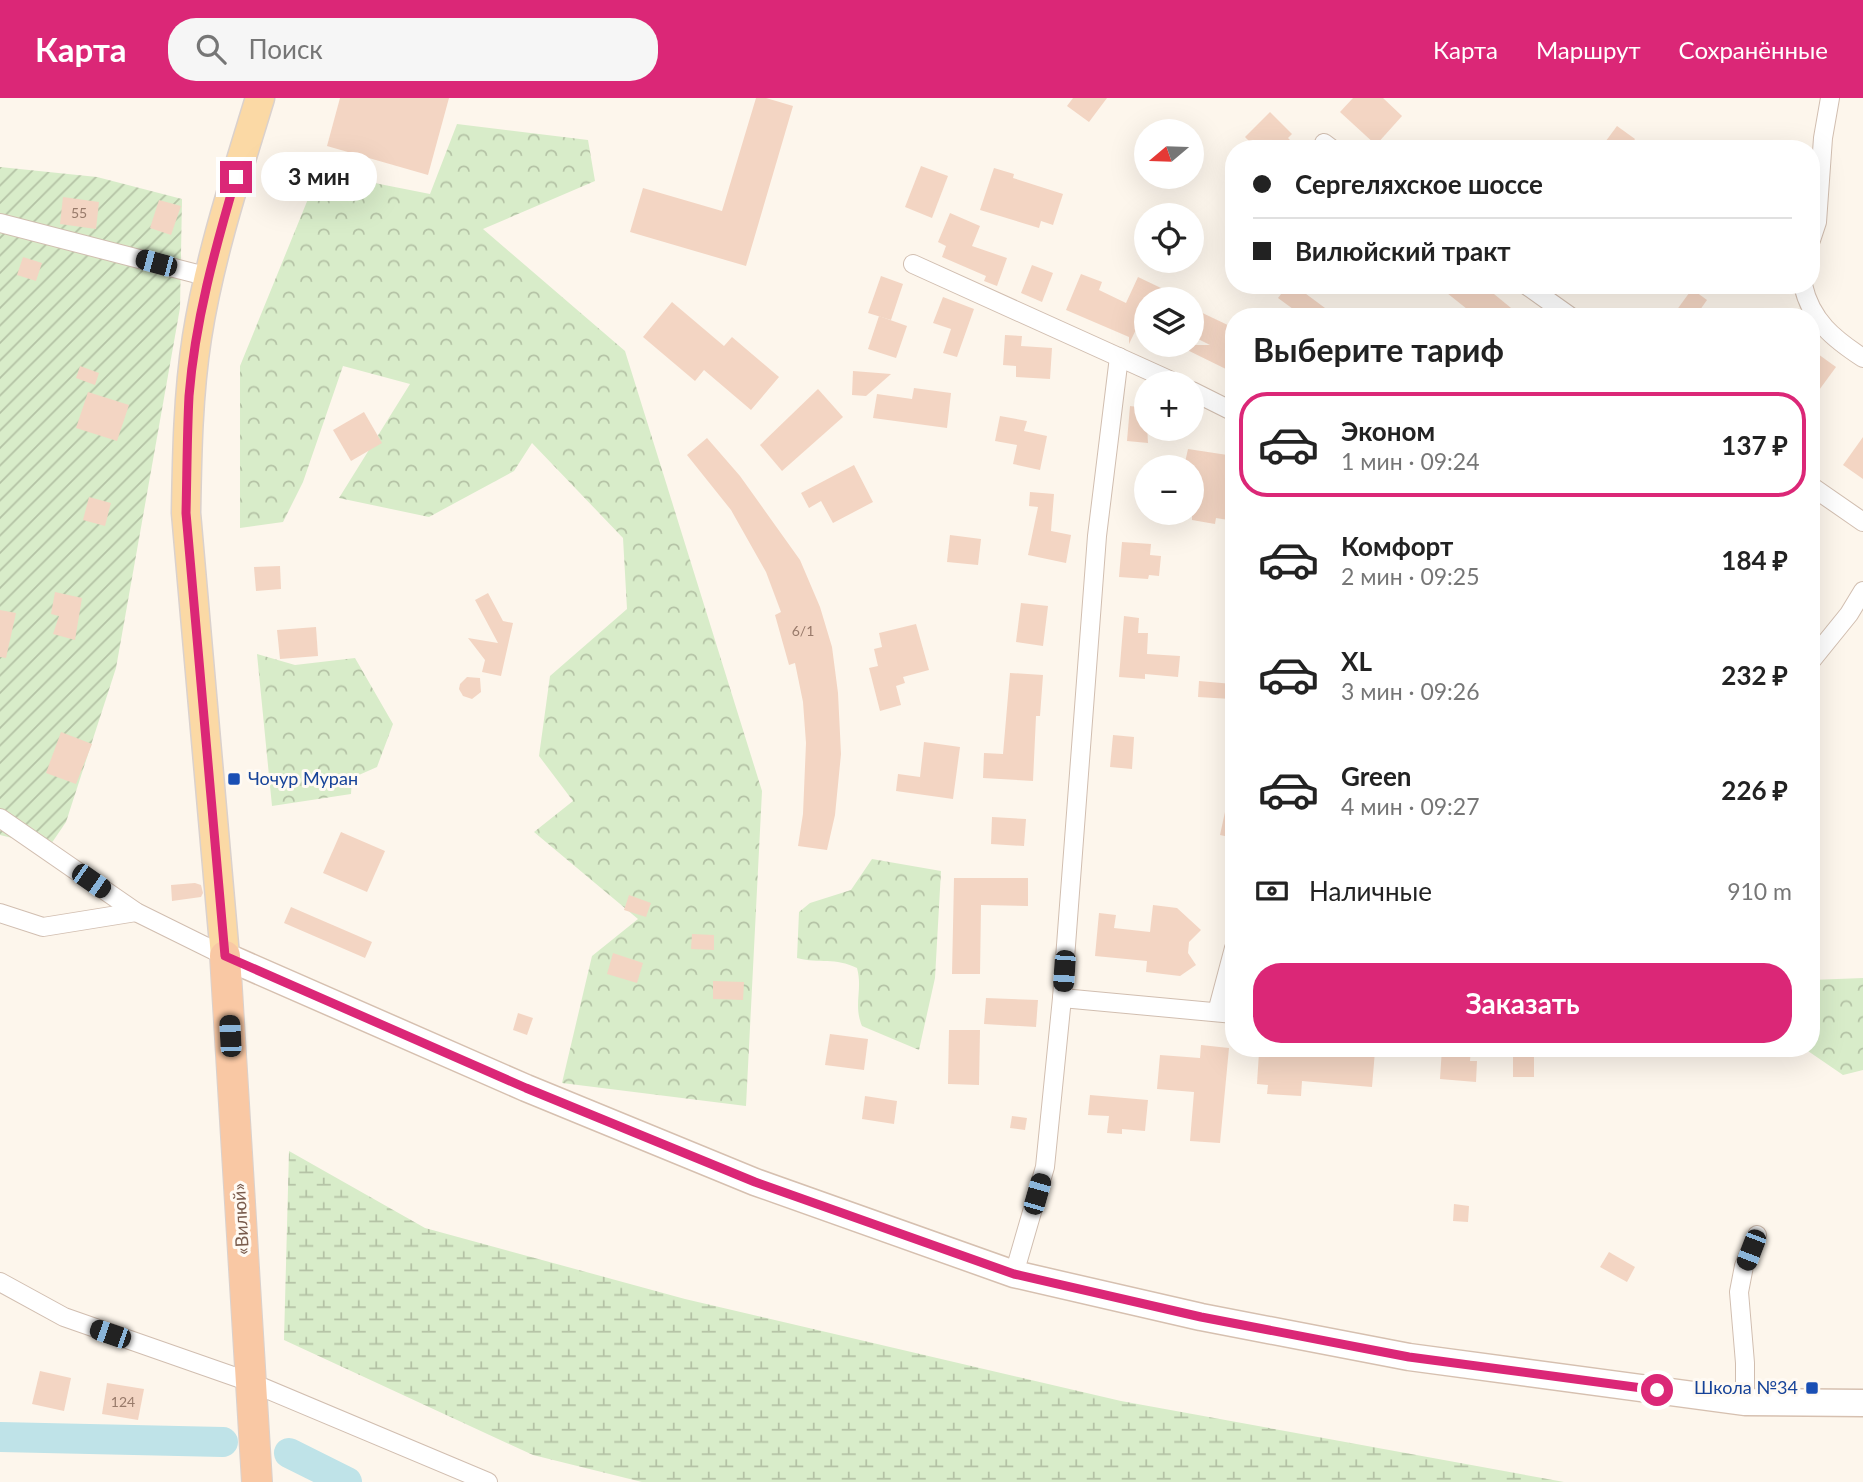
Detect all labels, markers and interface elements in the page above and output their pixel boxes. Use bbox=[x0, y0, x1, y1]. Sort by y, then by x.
search box bbox=[168, 18, 658, 81]
text: Карта bbox=[35, 29, 126, 69]
icon: search bbox=[192, 30, 230, 68]
text: Поиск bbox=[248, 33, 323, 65]
text: Карта bbox=[1433, 35, 1498, 64]
text: Маршрут bbox=[1536, 35, 1641, 64]
text: Сохранённые bbox=[1679, 35, 1828, 64]
north arrow bbox=[1134, 119, 1204, 189]
map controls bbox=[1134, 119, 1204, 525]
callout: 3 мин bbox=[260, 153, 376, 202]
route end bbox=[220, 161, 252, 193]
text: 3 мин bbox=[288, 162, 350, 190]
text: Сергеляхское шоссе bbox=[1295, 168, 1543, 200]
button: locate bbox=[1134, 203, 1204, 273]
house number: 55 bbox=[71, 204, 87, 221]
text: Вилюйский тракт bbox=[1295, 235, 1511, 267]
car bbox=[133, 247, 180, 279]
button: layers bbox=[1134, 287, 1204, 357]
text: Выберите тариф bbox=[1253, 330, 1504, 369]
button: + bbox=[1134, 371, 1204, 441]
icon: car bbox=[1257, 413, 1320, 476]
text: Эконом bbox=[1341, 415, 1435, 447]
text: 137 ₽ bbox=[1721, 429, 1788, 461]
text: 1 мин · 09:24 bbox=[1341, 447, 1480, 475]
button: − bbox=[1134, 455, 1204, 525]
icon: car bbox=[1257, 528, 1320, 591]
text: Комфорт bbox=[1341, 530, 1453, 562]
text: 184 ₽ bbox=[1721, 544, 1788, 576]
text: 2 мин · 09:25 bbox=[1341, 562, 1480, 590]
house number: 6/1 bbox=[792, 622, 814, 639]
icon: car bbox=[1257, 643, 1320, 706]
text: XL bbox=[1341, 645, 1372, 677]
text: 232 ₽ bbox=[1721, 659, 1788, 691]
text: 3 мин · 09:26 bbox=[1341, 677, 1480, 705]
icon: car bbox=[1257, 758, 1320, 821]
text: Green bbox=[1341, 760, 1411, 792]
place label: Чочур Муран bbox=[248, 767, 358, 789]
marker: Чочур Муран bbox=[226, 771, 242, 787]
text: 226 ₽ bbox=[1721, 774, 1788, 806]
text: 4 мин · 09:27 bbox=[1341, 792, 1480, 820]
car bbox=[68, 860, 115, 902]
icon: cash bbox=[1253, 872, 1291, 910]
text: Наличные bbox=[1309, 875, 1432, 907]
text: 910 m bbox=[1727, 877, 1792, 905]
car bbox=[1053, 949, 1076, 993]
button: Заказать bbox=[1253, 963, 1792, 1043]
car bbox=[219, 1014, 242, 1058]
car bbox=[1022, 1171, 1053, 1217]
street label: «Вилюй» bbox=[227, 1182, 253, 1256]
car bbox=[1734, 1227, 1769, 1273]
car bbox=[87, 1317, 134, 1351]
route start bbox=[1641, 1374, 1673, 1406]
place label: Школа №34 bbox=[1694, 1376, 1798, 1398]
marker: Школа №34 bbox=[1804, 1380, 1820, 1396]
house number: 124 bbox=[111, 1393, 135, 1410]

